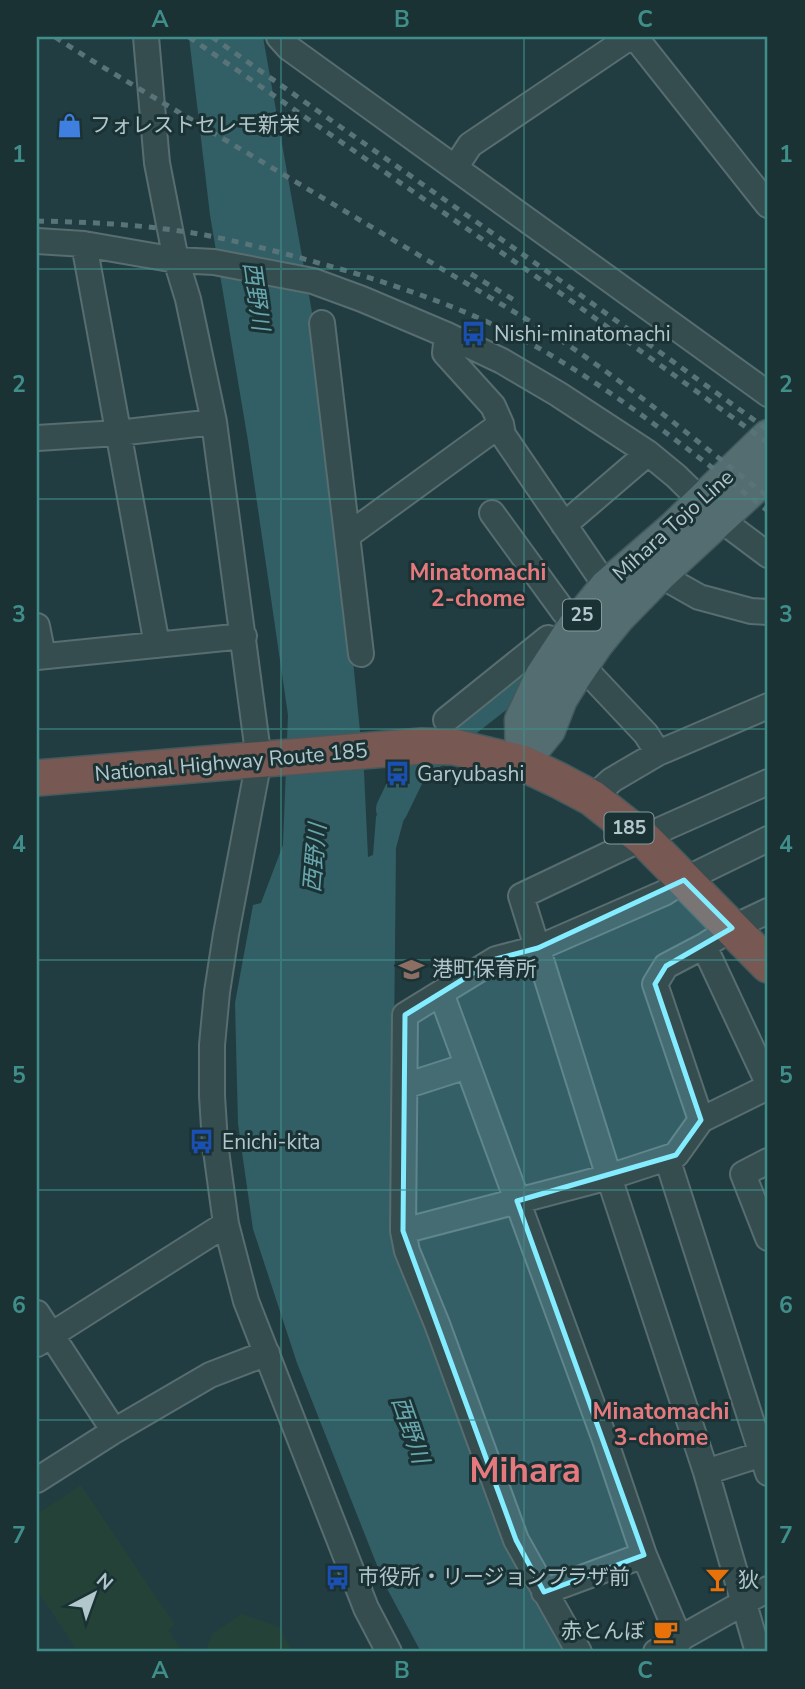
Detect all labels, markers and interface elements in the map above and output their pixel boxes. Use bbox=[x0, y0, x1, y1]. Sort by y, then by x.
text: A bbox=[151, 4, 169, 35]
text: B bbox=[394, 4, 410, 35]
text: C bbox=[637, 4, 653, 35]
shop icon: フォレストセレモ新栄 bbox=[56, 111, 84, 139]
place label: フォレストセレモ新栄 bbox=[90, 111, 300, 139]
text: 1 bbox=[12, 139, 26, 170]
text: 1 bbox=[779, 139, 793, 170]
water label: 西野川 bbox=[236, 260, 277, 335]
bus stop icon: Nishi-minatomachi bbox=[460, 320, 488, 348]
place label: Nishi-minatomachi bbox=[494, 320, 671, 348]
text: 2 bbox=[12, 369, 26, 400]
text: 2 bbox=[779, 369, 793, 400]
street label: Mihara Tojo Line bbox=[606, 463, 740, 587]
district label: Minatomachi 2-chome bbox=[410, 557, 546, 614]
text: 3 bbox=[12, 599, 26, 630]
text: 3 bbox=[779, 599, 793, 630]
road number: 25 bbox=[563, 600, 601, 630]
street label: National Highway Route 185 bbox=[93, 736, 369, 788]
bus stop icon: Garyubashi bbox=[383, 760, 411, 788]
place label: Garyubashi bbox=[417, 760, 524, 788]
road number: 185 bbox=[604, 813, 654, 844]
water label: 西野川 bbox=[297, 819, 334, 894]
text: 4 bbox=[12, 829, 26, 860]
text: 4 bbox=[779, 829, 793, 860]
school or university icon: 港町保育所 bbox=[398, 955, 426, 983]
place label: 港町保育所 bbox=[432, 955, 537, 983]
text: 5 bbox=[12, 1060, 26, 1091]
text: 5 bbox=[779, 1060, 793, 1091]
bus stop icon: Enichi-kita bbox=[188, 1128, 216, 1156]
place label: Enichi-kita bbox=[222, 1128, 320, 1156]
text: 6 bbox=[12, 1290, 26, 1321]
text: 6 bbox=[779, 1290, 793, 1321]
water label: 西野川 bbox=[384, 1392, 437, 1471]
district label: Minatomachi 3-chome bbox=[593, 1396, 729, 1453]
district label: Mihara bbox=[469, 1447, 581, 1494]
text: 7 bbox=[12, 1520, 26, 1551]
text: 7 bbox=[779, 1520, 793, 1551]
north arrow bbox=[60, 1560, 130, 1630]
bus stop icon: 市役所・リージョンプラザ前 bbox=[324, 1563, 352, 1591]
place label: 市役所・リージョンプラザ前 bbox=[358, 1563, 630, 1591]
bar icon: 狄 bbox=[704, 1566, 732, 1594]
place label: 狄 bbox=[738, 1566, 759, 1594]
text: N bbox=[91, 1567, 118, 1596]
place label: 赤とんぼ bbox=[561, 1617, 645, 1645]
cafe icon: 赤とんぼ bbox=[651, 1617, 679, 1645]
text: A bbox=[151, 1655, 169, 1686]
text: B bbox=[394, 1655, 410, 1686]
text: C bbox=[637, 1655, 653, 1686]

